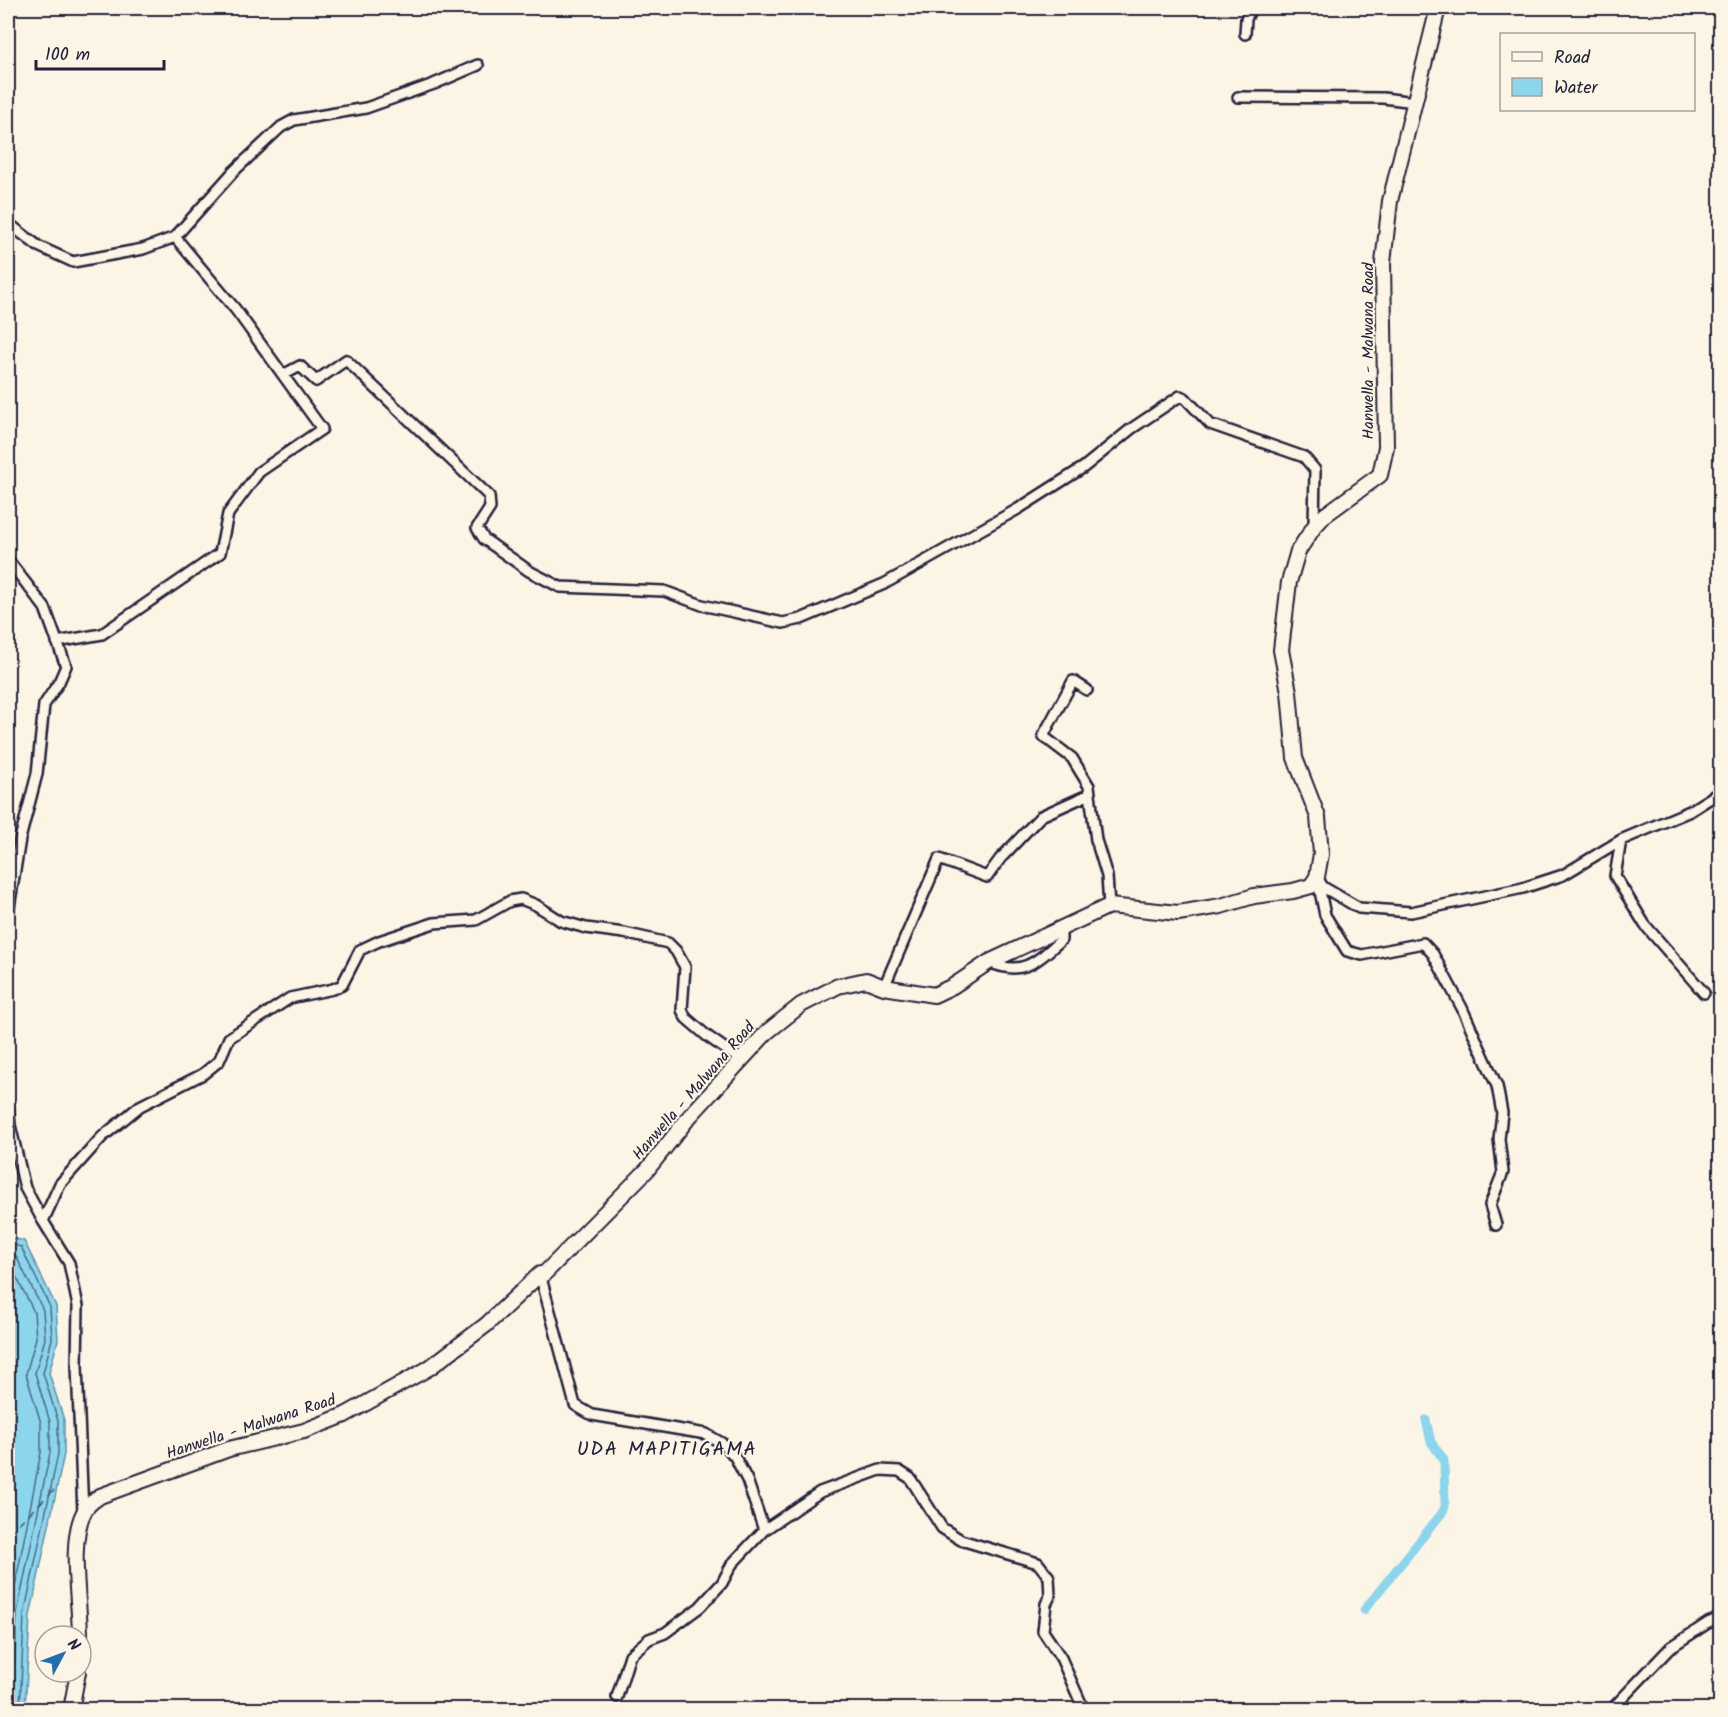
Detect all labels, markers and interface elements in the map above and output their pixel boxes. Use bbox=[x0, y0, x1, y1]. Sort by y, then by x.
scale bar bbox=[36, 33, 164, 71]
legend bbox=[1500, 33, 1695, 111]
text: 100 m bbox=[45, 41, 90, 70]
text: Road bbox=[1554, 44, 1591, 73]
text: Water bbox=[1554, 74, 1599, 103]
street label: Hanwella - Malwana Road bbox=[1356, 261, 1381, 440]
street label: Hanwella - Malwana Road bbox=[626, 1015, 762, 1166]
street label: Hanwella - Malwana Road bbox=[163, 1387, 340, 1466]
district label: UDA MAPITIGAMA bbox=[577, 1434, 757, 1466]
north arrow bbox=[33, 1624, 93, 1684]
text: N bbox=[60, 1633, 86, 1657]

